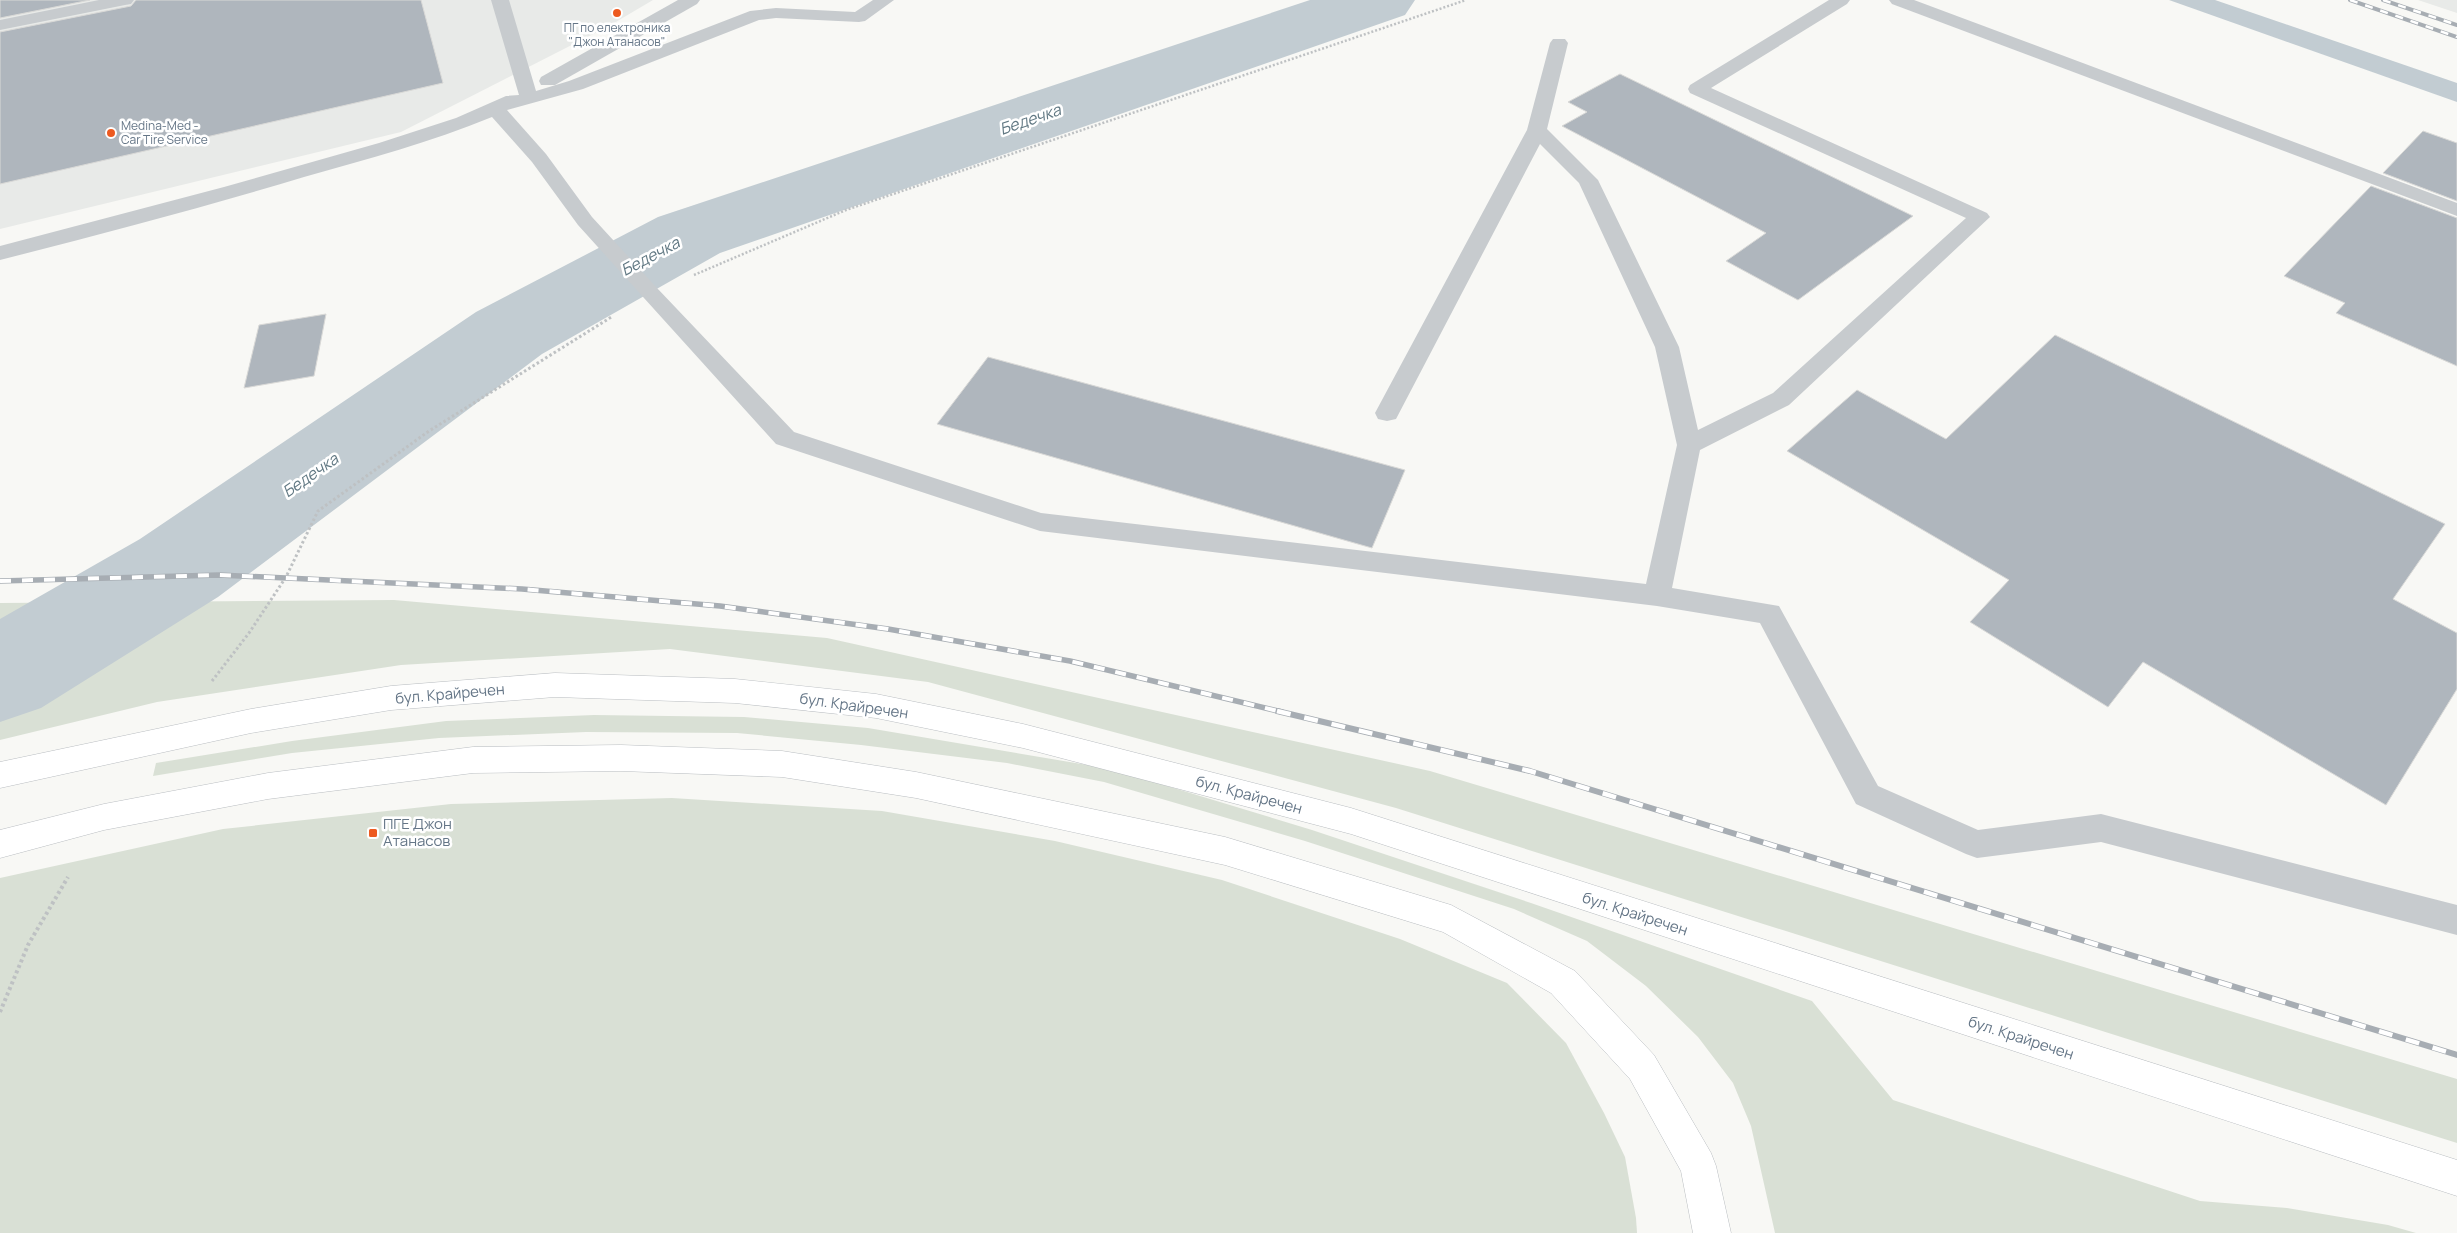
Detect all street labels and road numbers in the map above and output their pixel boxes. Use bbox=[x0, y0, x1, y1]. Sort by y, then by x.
street label: бул. Крайречен bbox=[394, 678, 505, 709]
street label: бул. Крайречен bbox=[798, 687, 910, 724]
street label: бул. Крайречен bbox=[1193, 770, 1305, 819]
street label: бул. Крайречен bbox=[1580, 887, 1691, 940]
street label: бул. Крайречен bbox=[1966, 1011, 2077, 1064]

